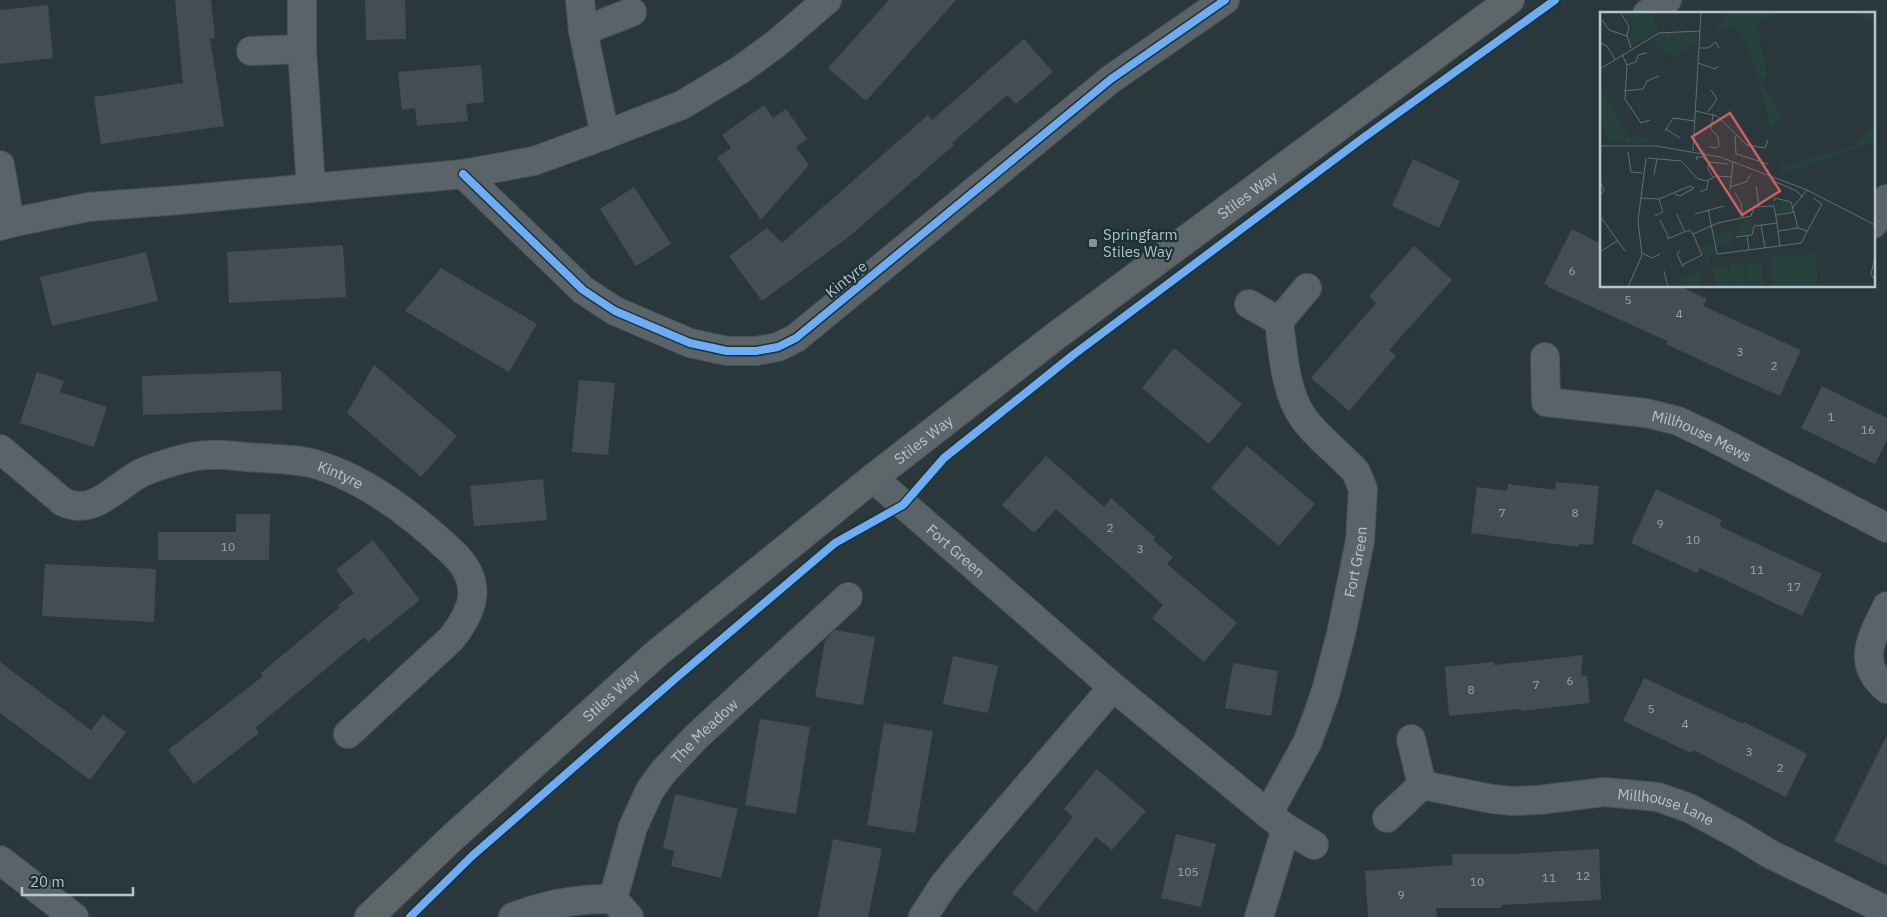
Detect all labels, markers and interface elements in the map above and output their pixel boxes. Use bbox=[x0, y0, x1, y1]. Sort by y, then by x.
inset map bbox=[1600, 12, 1874, 288]
street label: Stiles Way bbox=[1213, 166, 1281, 223]
place label: Springfarm Stiles Way bbox=[1103, 225, 1178, 261]
marker: Springfarm Stiles Way bbox=[1087, 237, 1099, 249]
street label: Kintyre bbox=[821, 256, 871, 302]
house number: 6 bbox=[1568, 263, 1576, 278]
house number: 5 bbox=[1624, 292, 1632, 307]
house number: 4 bbox=[1675, 306, 1683, 321]
house number: 3 bbox=[1736, 344, 1744, 359]
house number: 2 bbox=[1770, 358, 1778, 373]
street label: Millhouse Mews bbox=[1650, 405, 1755, 466]
house number: 1 bbox=[1827, 409, 1835, 424]
street label: Stiles Way bbox=[890, 410, 957, 468]
house number: 16 bbox=[1861, 422, 1875, 437]
street label: Kintyre bbox=[315, 456, 367, 493]
house number: 7 bbox=[1498, 505, 1506, 520]
house number: 8 bbox=[1571, 505, 1579, 520]
house number: 9 bbox=[1656, 516, 1664, 531]
street label: Fort Green bbox=[923, 520, 989, 581]
house number: 2 bbox=[1106, 520, 1114, 535]
street label: Fort Green bbox=[1339, 526, 1370, 599]
house number: 10 bbox=[1686, 532, 1700, 547]
house number: 10 bbox=[221, 539, 235, 554]
house number: 3 bbox=[1136, 541, 1144, 556]
house number: 11 bbox=[1750, 562, 1764, 577]
house number: 17 bbox=[1787, 579, 1801, 594]
street label: Stiles Way bbox=[578, 664, 643, 725]
house number: 6 bbox=[1566, 673, 1574, 688]
house number: 7 bbox=[1532, 677, 1540, 692]
house number: 8 bbox=[1467, 682, 1475, 697]
street label: The Meadow bbox=[667, 694, 742, 767]
house number: 5 bbox=[1647, 701, 1655, 716]
house number: 4 bbox=[1681, 716, 1689, 731]
house number: 3 bbox=[1745, 744, 1753, 759]
house number: 2 bbox=[1776, 760, 1784, 775]
street label: Millhouse Lane bbox=[1617, 784, 1718, 829]
scale bar bbox=[22, 864, 134, 896]
house number: 105 bbox=[1177, 864, 1199, 879]
house number: 12 bbox=[1576, 868, 1590, 883]
house number: 11 bbox=[1542, 870, 1556, 885]
text: 20 m bbox=[30, 872, 65, 891]
house number: 10 bbox=[1470, 874, 1484, 889]
house number: 9 bbox=[1397, 887, 1405, 902]

